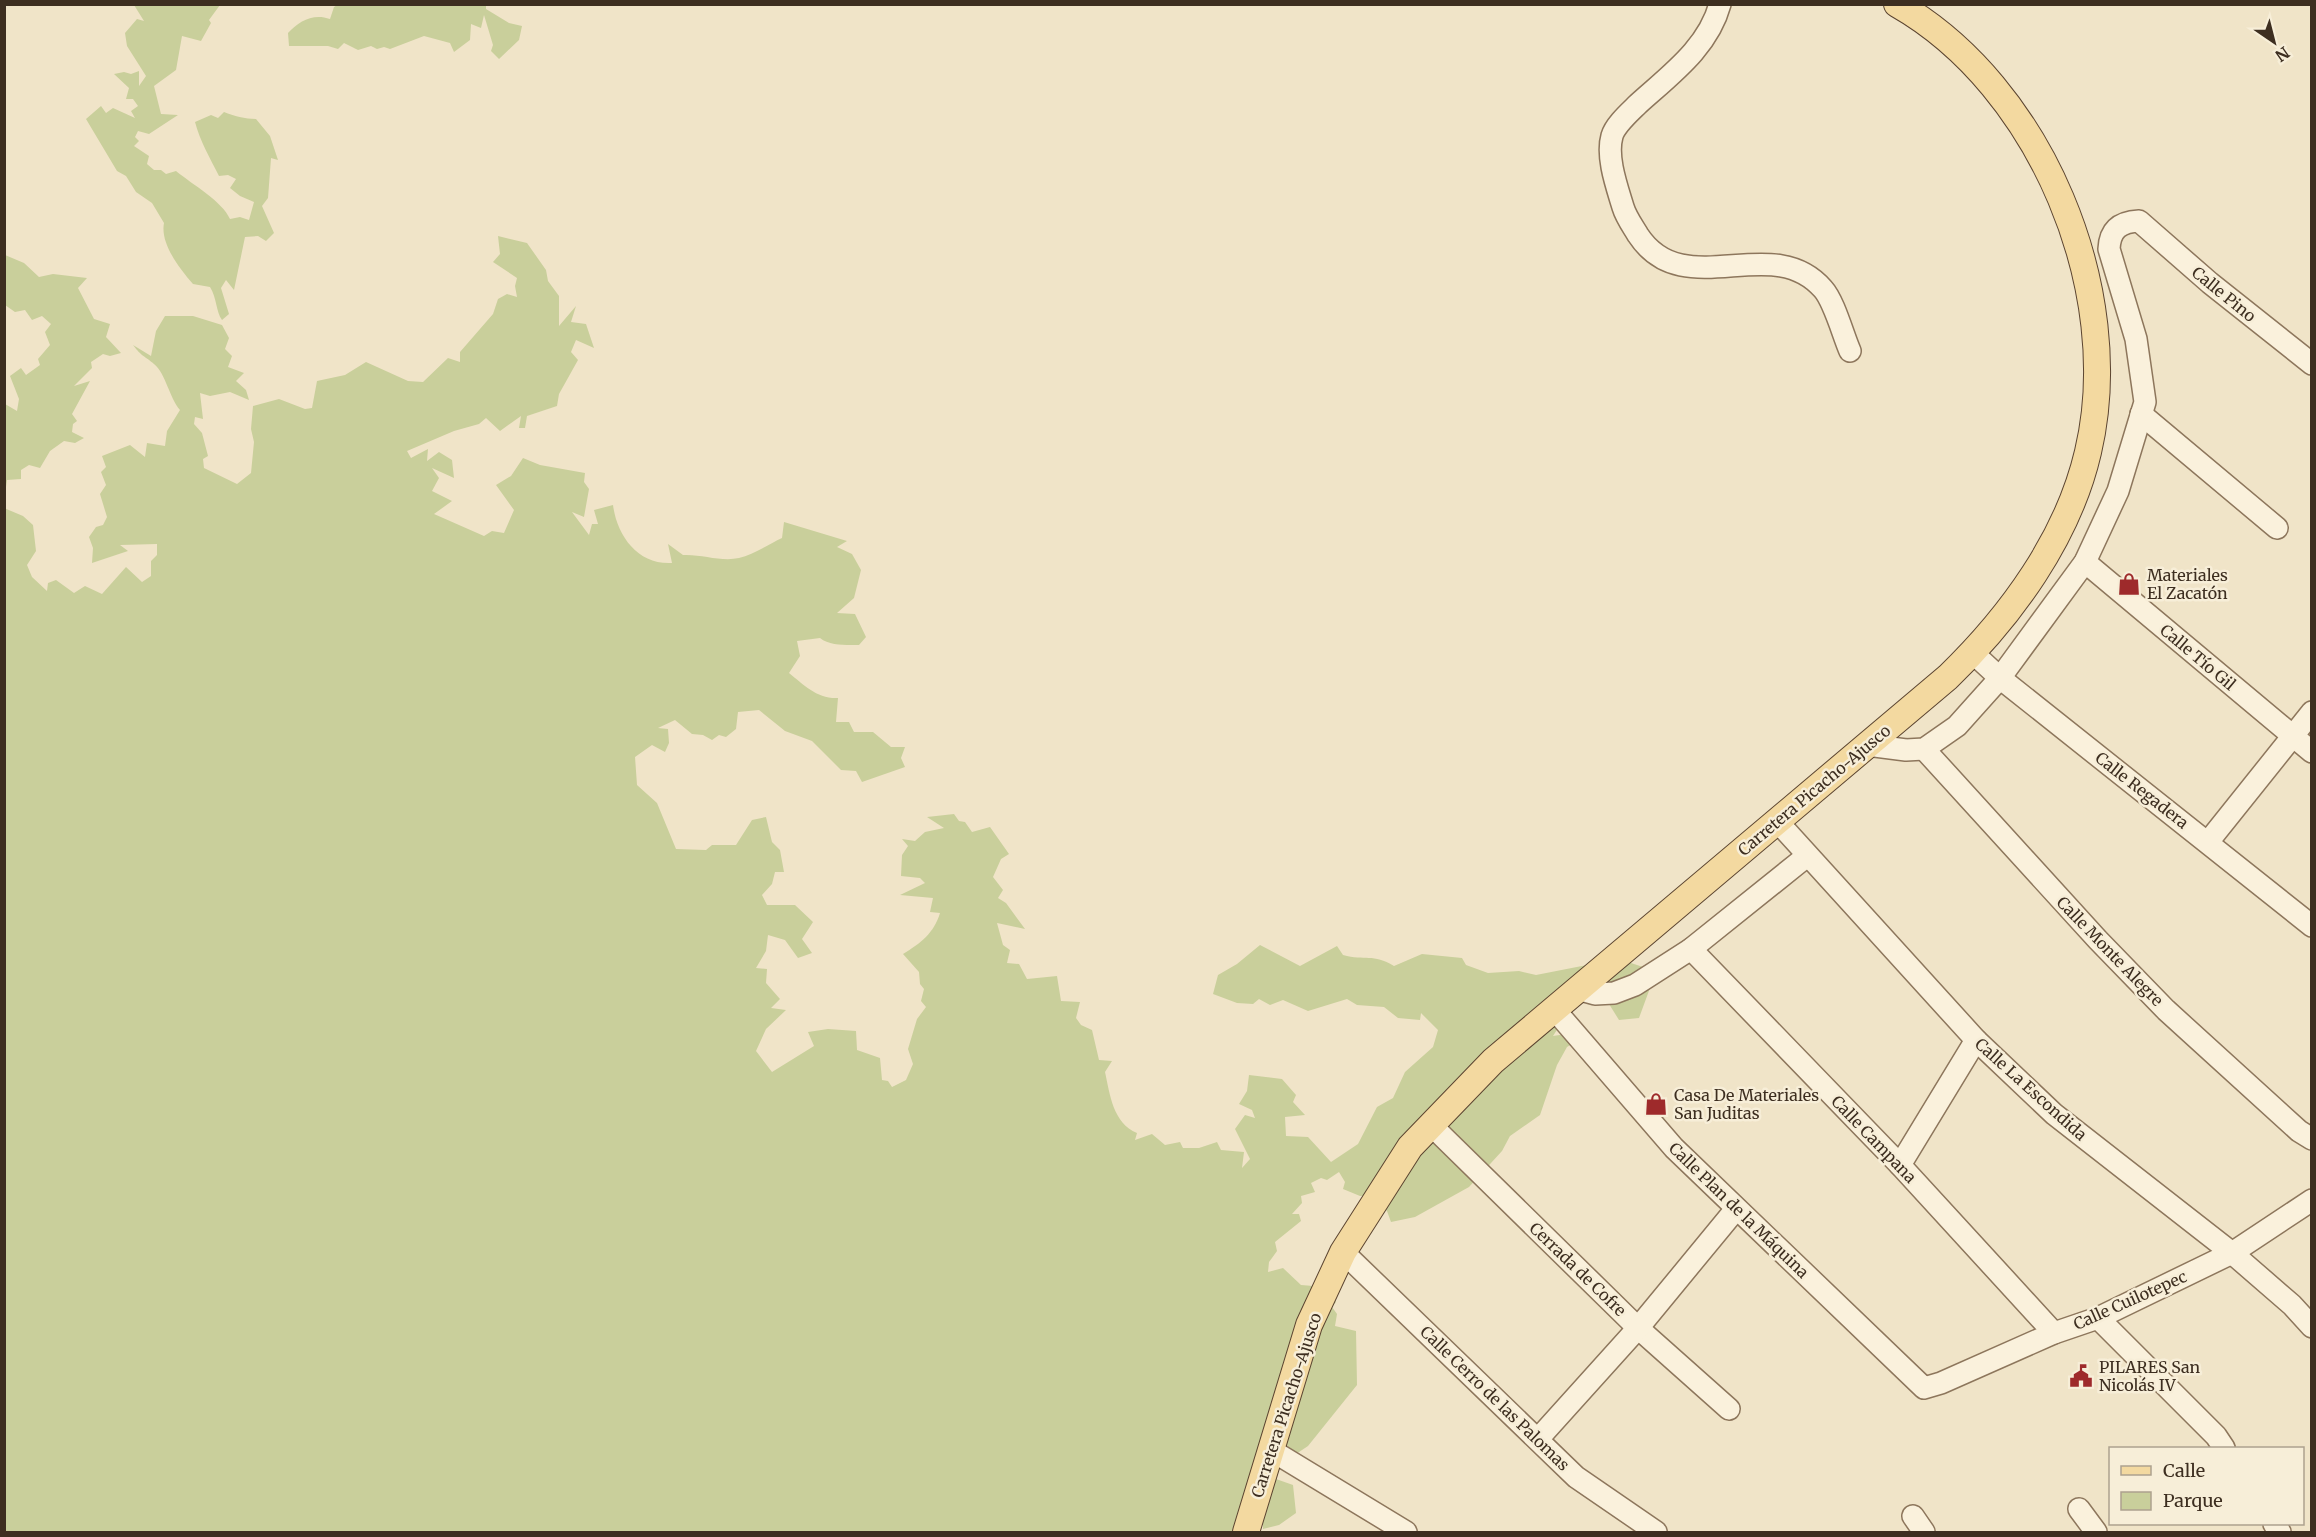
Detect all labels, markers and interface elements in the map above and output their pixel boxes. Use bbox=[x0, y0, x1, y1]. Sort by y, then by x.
north arrow bbox=[2244, 12, 2304, 72]
text: N bbox=[2271, 42, 2294, 66]
street label: Calle Pino bbox=[2188, 262, 2260, 326]
place label: Materiales El Zacatón bbox=[2147, 565, 2228, 603]
shop icon: Materiales El Zacatón bbox=[2116, 571, 2142, 597]
street label: Calle Tío Gil bbox=[2156, 620, 2240, 694]
street label: Carretera Picacho-Ajusco bbox=[1734, 720, 1894, 860]
street label: Calle Regadera bbox=[2091, 747, 2193, 833]
street label: Calle Monte Alegre bbox=[2053, 892, 2167, 1010]
street label: Calle La Escondida bbox=[1971, 1034, 2091, 1145]
place label: Casa De Materiales San Juditas bbox=[1674, 1085, 1819, 1123]
shop icon: Casa De Materiales San Juditas bbox=[1643, 1091, 1669, 1117]
street label: Calle Campana bbox=[1827, 1091, 1921, 1187]
street label: Calle Plan de la Máquina bbox=[1665, 1138, 1813, 1282]
street label: Cerrada de Cofre bbox=[1526, 1218, 1630, 1320]
street label: Calle Cuilotepec bbox=[2070, 1266, 2190, 1334]
street label: Carretera Picacho-Ajusco bbox=[1247, 1310, 1325, 1500]
street label: Calle Cerro de las Palomas bbox=[1416, 1322, 1574, 1475]
place label: PILARES San Nicolás IV bbox=[2099, 1357, 2201, 1395]
public building icon: PILARES San Nicolás IV bbox=[2068, 1363, 2094, 1389]
legend bbox=[2109, 1447, 2304, 1525]
text: Calle bbox=[2163, 1459, 2205, 1482]
text: Parque bbox=[2163, 1489, 2223, 1512]

